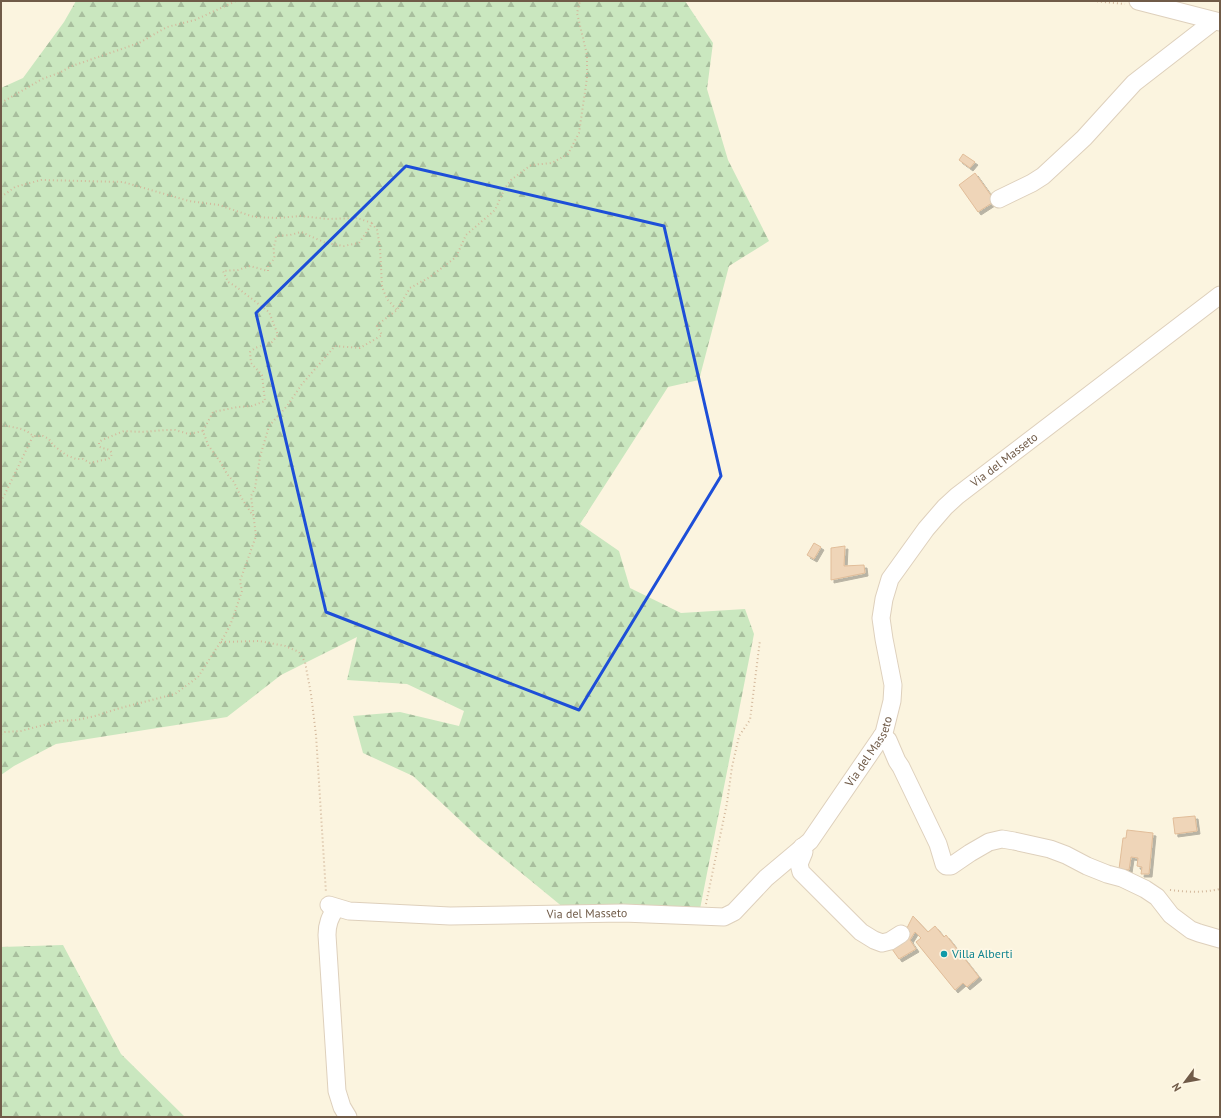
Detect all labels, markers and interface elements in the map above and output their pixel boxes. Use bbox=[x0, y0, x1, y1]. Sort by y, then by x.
street label: Via del Masseto bbox=[967, 429, 1040, 491]
street label: Via del Masseto bbox=[841, 715, 895, 790]
street label: Via del Masseto bbox=[546, 905, 628, 921]
place label: Villa Alberti bbox=[951, 946, 1013, 961]
marker: Villa Alberti bbox=[939, 949, 949, 959]
north arrow bbox=[1165, 1062, 1205, 1102]
text: N bbox=[1169, 1081, 1184, 1094]

